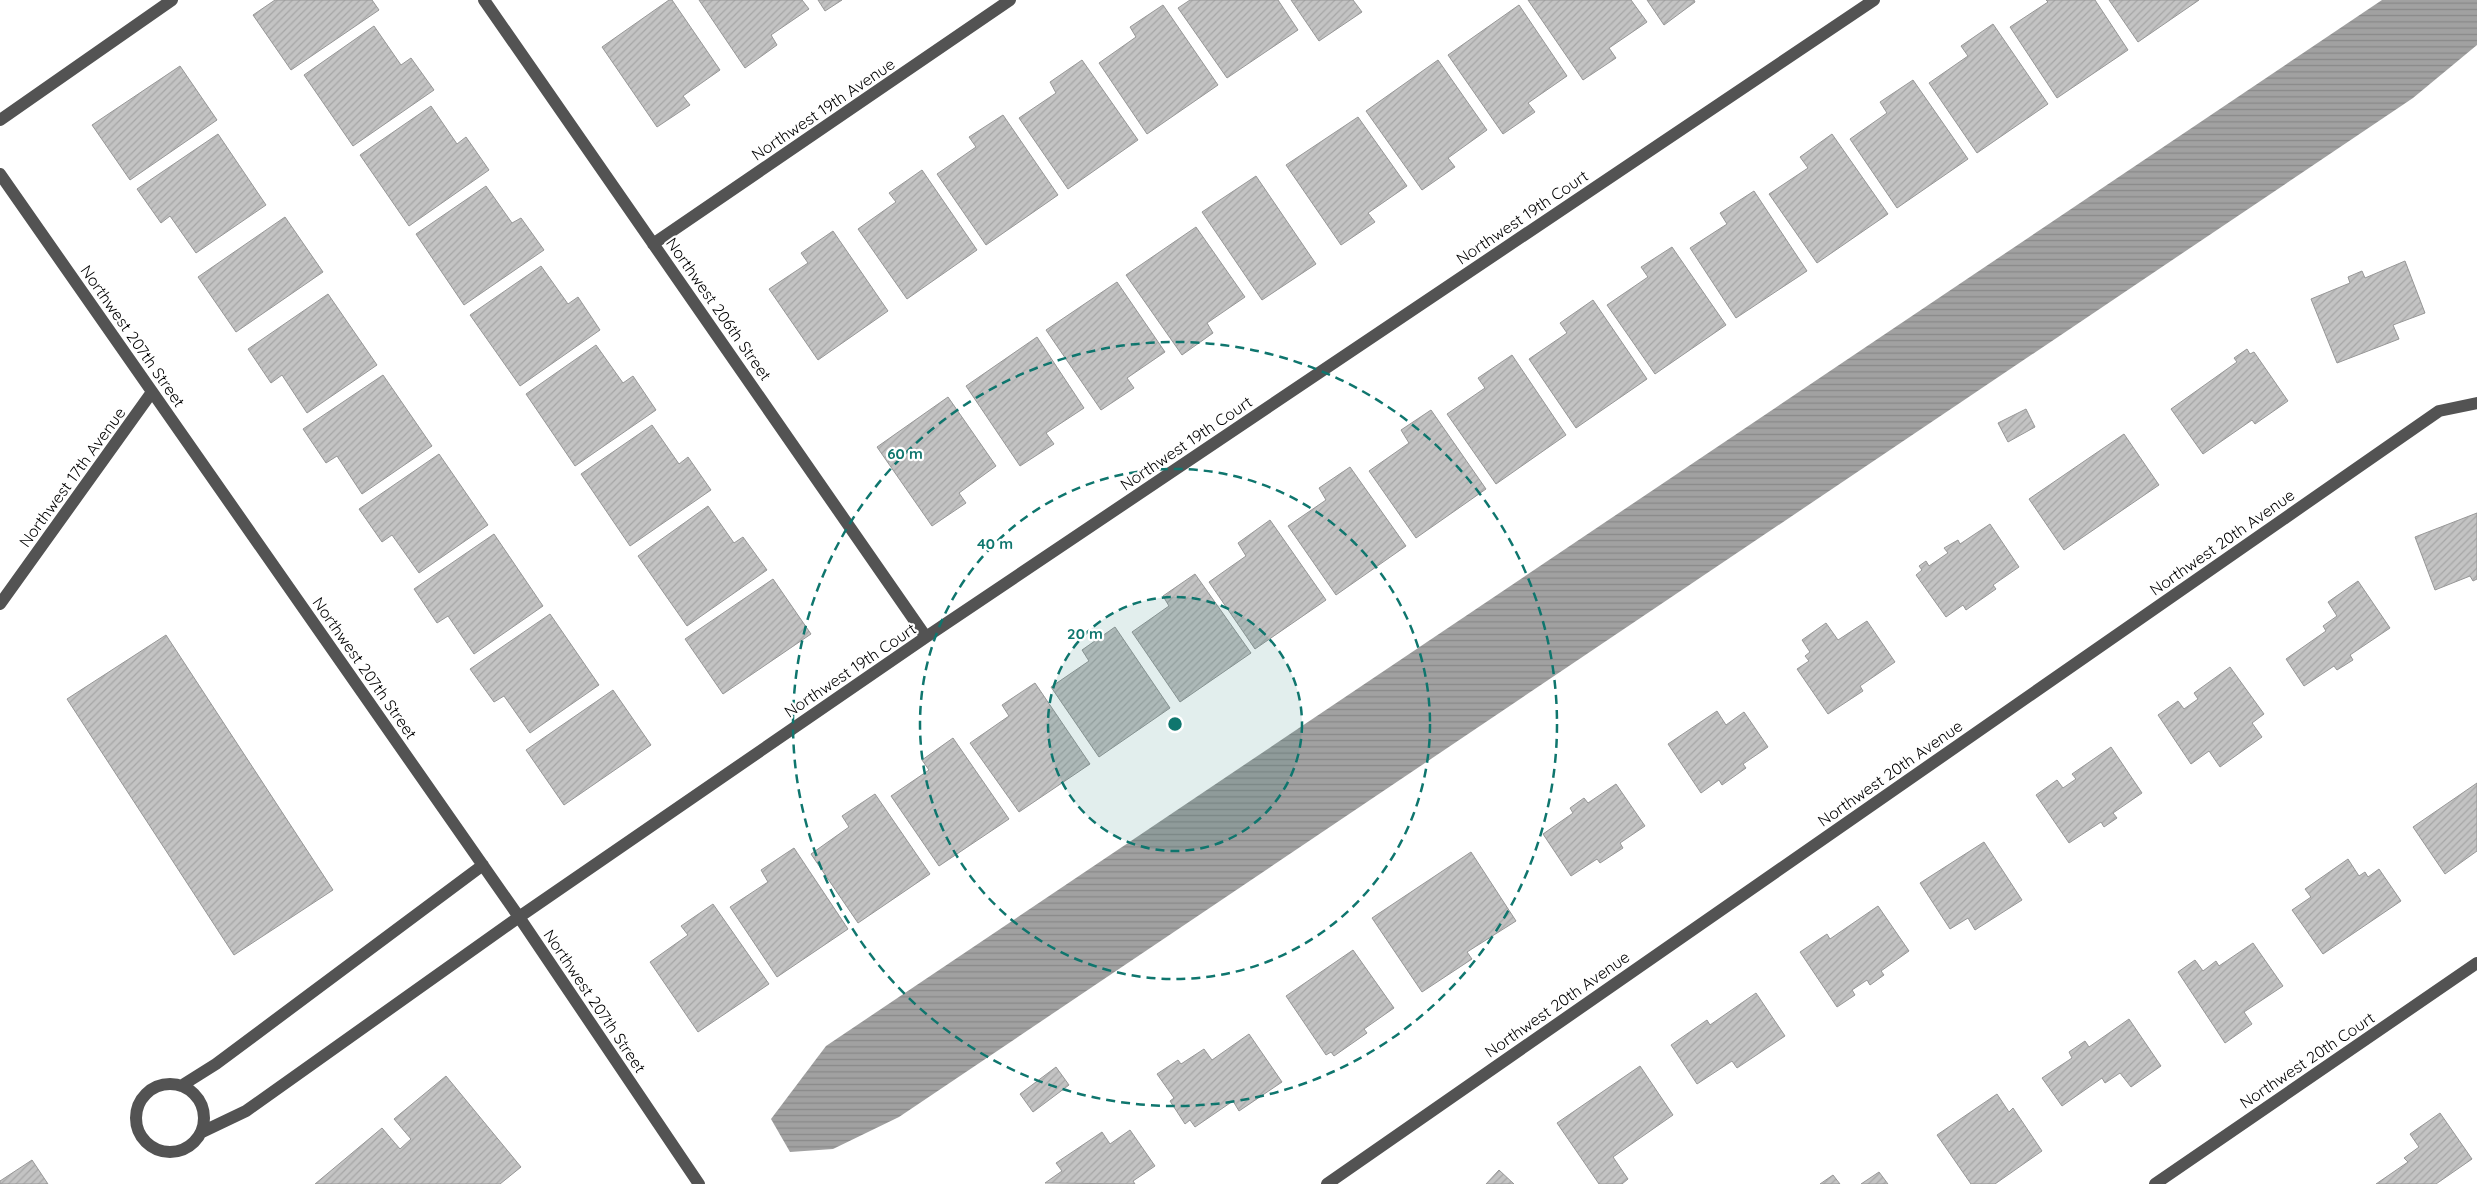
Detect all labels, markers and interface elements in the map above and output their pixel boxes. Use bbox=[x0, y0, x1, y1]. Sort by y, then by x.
street label: Northwest 19th Avenue bbox=[747, 54, 899, 164]
street label: Northwest 19th Court bbox=[1452, 165, 1592, 269]
street label: Northwest 206th Street bbox=[662, 234, 776, 384]
street label: Northwest 207th Street bbox=[76, 261, 190, 411]
street label: Northwest 19th Court bbox=[1116, 391, 1256, 495]
street label: Northwest 17th Avenue bbox=[15, 403, 129, 551]
text: 60 m bbox=[887, 444, 923, 463]
street label: Northwest 20th Avenue bbox=[2146, 484, 2298, 600]
text: 40 m bbox=[977, 534, 1013, 553]
street label: Northwest 207th Street bbox=[308, 593, 422, 743]
street label: Northwest 19th Court bbox=[780, 618, 920, 722]
text: 20 m bbox=[1067, 624, 1103, 643]
centre of rings bbox=[1166, 715, 1184, 733]
street label: Northwest 20th Avenue bbox=[1814, 715, 1966, 831]
street label: Northwest 207th Street bbox=[540, 925, 650, 1077]
street label: Northwest 20th Avenue bbox=[1481, 946, 1633, 1062]
street label: Northwest 20th Court bbox=[2236, 1007, 2378, 1113]

